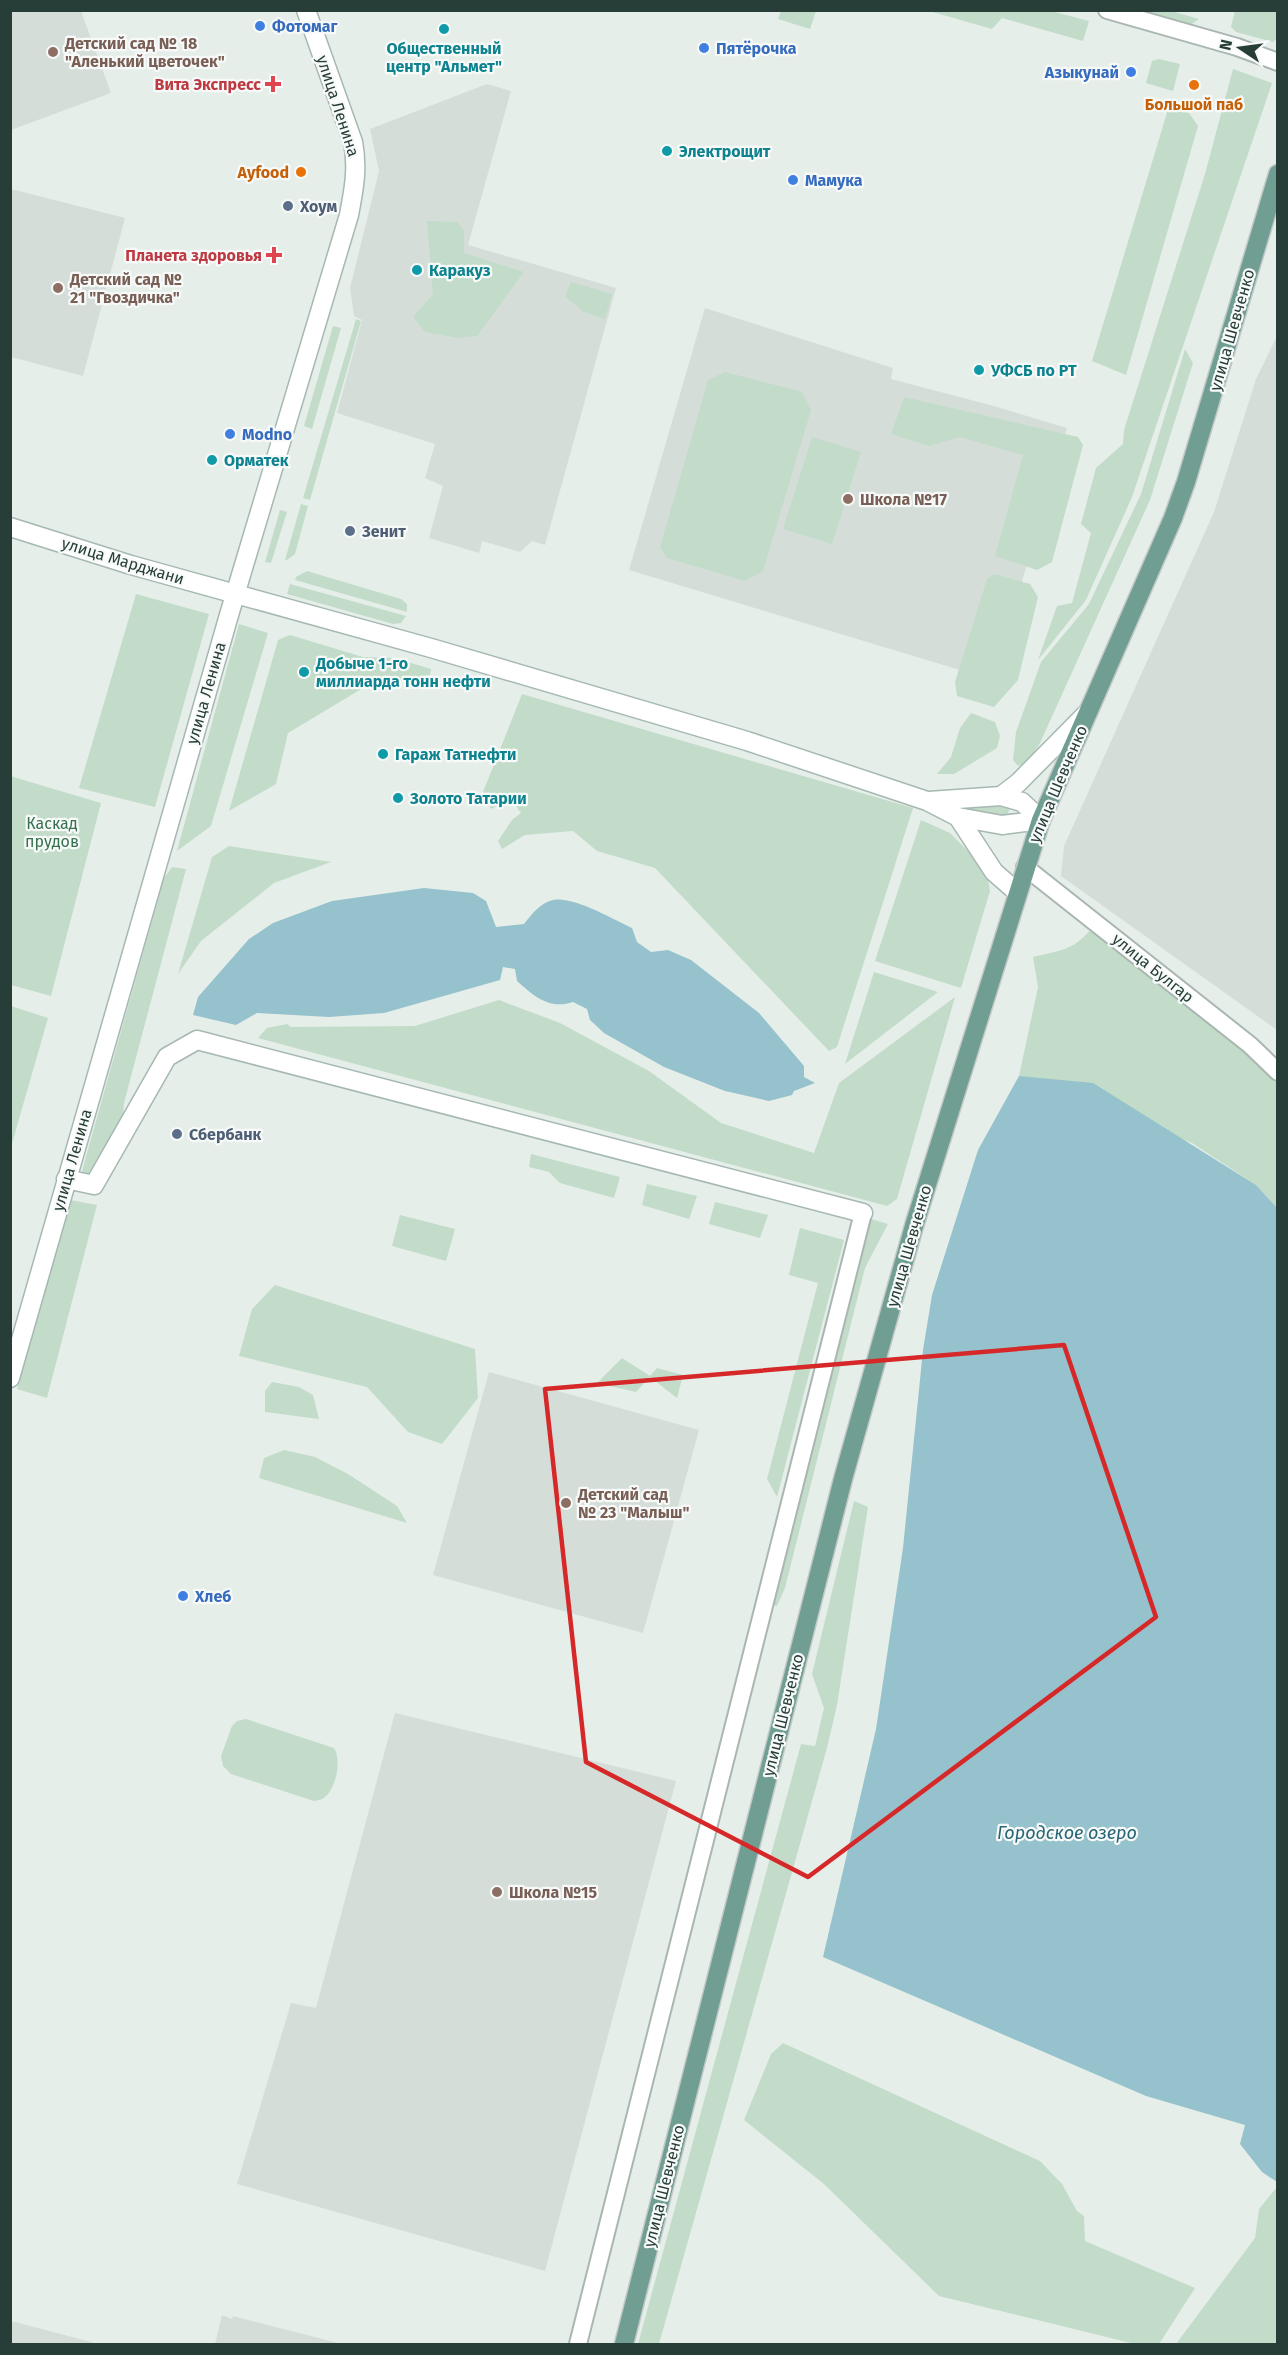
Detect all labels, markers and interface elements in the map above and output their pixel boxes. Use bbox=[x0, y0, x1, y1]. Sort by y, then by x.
place label: Фотомаг bbox=[272, 17, 339, 36]
north arrow bbox=[1210, 18, 1270, 78]
marker: Фотомаг bbox=[253, 19, 267, 33]
marker: Общественный центр "Альмет" bbox=[437, 22, 451, 36]
place label: Детский сад № 18 "Аленький цветочек" bbox=[64, 34, 225, 71]
text: N bbox=[1215, 37, 1236, 52]
place label: Общественный центр "Альмет" bbox=[386, 39, 502, 76]
place label: Пятёрочка bbox=[716, 39, 797, 58]
marker: Пятёрочка bbox=[697, 41, 711, 55]
marker: Детский сад № 18 "Аленький цветочек" bbox=[46, 45, 60, 59]
street label: улица Ленина bbox=[313, 53, 363, 159]
place label: Азыкунай bbox=[1044, 63, 1119, 82]
marker: Азыкунай bbox=[1124, 65, 1138, 79]
place label: Вита Экспресс bbox=[155, 75, 261, 94]
marker: Вита Экспресс bbox=[266, 77, 280, 91]
marker: Большой паб bbox=[1187, 78, 1201, 92]
place label: Большой паб bbox=[1145, 95, 1243, 114]
place label: Электрощит bbox=[679, 142, 771, 161]
marker: Электрощит bbox=[660, 144, 674, 158]
place label: Ayfood bbox=[236, 163, 289, 182]
marker: Ayfood bbox=[294, 165, 308, 179]
place label: Мамука bbox=[805, 171, 863, 190]
marker: Мамука bbox=[786, 173, 800, 187]
place label: Хоум bbox=[299, 197, 337, 216]
marker: Хоум bbox=[281, 199, 295, 213]
place label: Планета здоровья bbox=[125, 246, 262, 265]
marker: Планета здоровья bbox=[267, 248, 281, 262]
place label: Каракуз bbox=[429, 261, 491, 280]
marker: Каракуз bbox=[410, 263, 424, 277]
street label: улица Шевченко bbox=[1206, 267, 1258, 393]
place label: Детский сад № 21 "Гвоздичка" bbox=[69, 270, 182, 307]
marker: Детский сад № 21 "Гвоздичка" bbox=[51, 281, 65, 295]
place label: УФСБ по РТ bbox=[990, 361, 1077, 380]
marker: УФСБ по РТ bbox=[972, 363, 986, 377]
place label: Modno bbox=[242, 425, 292, 444]
marker: Modno bbox=[223, 427, 237, 441]
place label: Орматек bbox=[224, 451, 289, 470]
marker: Орматек bbox=[205, 453, 219, 467]
place label: Школа №17 bbox=[860, 490, 948, 509]
marker: Школа №17 bbox=[841, 492, 855, 506]
place label: Зенит bbox=[361, 522, 406, 541]
marker: Зенит bbox=[343, 524, 357, 538]
street label: улица Марджани bbox=[59, 533, 187, 589]
street label: улица Ленина bbox=[182, 640, 230, 746]
place label: Добыче 1-го миллиарда тонн нефти bbox=[315, 654, 491, 691]
marker: Добыче 1-го миллиарда тонн нефти bbox=[297, 665, 311, 679]
street label: улица Шевченко bbox=[1025, 722, 1091, 846]
place label: Гараж Татнефти bbox=[395, 745, 516, 764]
marker: Гараж Татнефти bbox=[376, 747, 390, 761]
place label: Золото Татарии bbox=[409, 789, 527, 808]
marker: Золото Татарии bbox=[391, 791, 405, 805]
park label: Каскад прудов bbox=[25, 814, 79, 851]
street label: улица Булгар bbox=[1108, 929, 1198, 1007]
street label: улица Ленина bbox=[48, 1107, 96, 1213]
place label: Сбербанк bbox=[189, 1125, 262, 1144]
marker: Сбербанк bbox=[170, 1127, 184, 1141]
street label: улица Шевченко bbox=[883, 1183, 935, 1309]
place label: Детский сад № 23 "Малыш" bbox=[577, 1485, 689, 1522]
marker: Детский сад № 23 "Малыш" bbox=[559, 1496, 573, 1510]
place label: Хлеб bbox=[194, 1587, 231, 1606]
marker: Хлеб bbox=[176, 1589, 190, 1603]
street label: улица Шевченко bbox=[759, 1652, 807, 1778]
water label: Городское озеро bbox=[997, 1822, 1137, 1844]
place label: Школа №15 bbox=[509, 1883, 598, 1902]
marker: Школа №15 bbox=[490, 1885, 504, 1899]
street label: улица Шевченко bbox=[640, 2123, 688, 2249]

